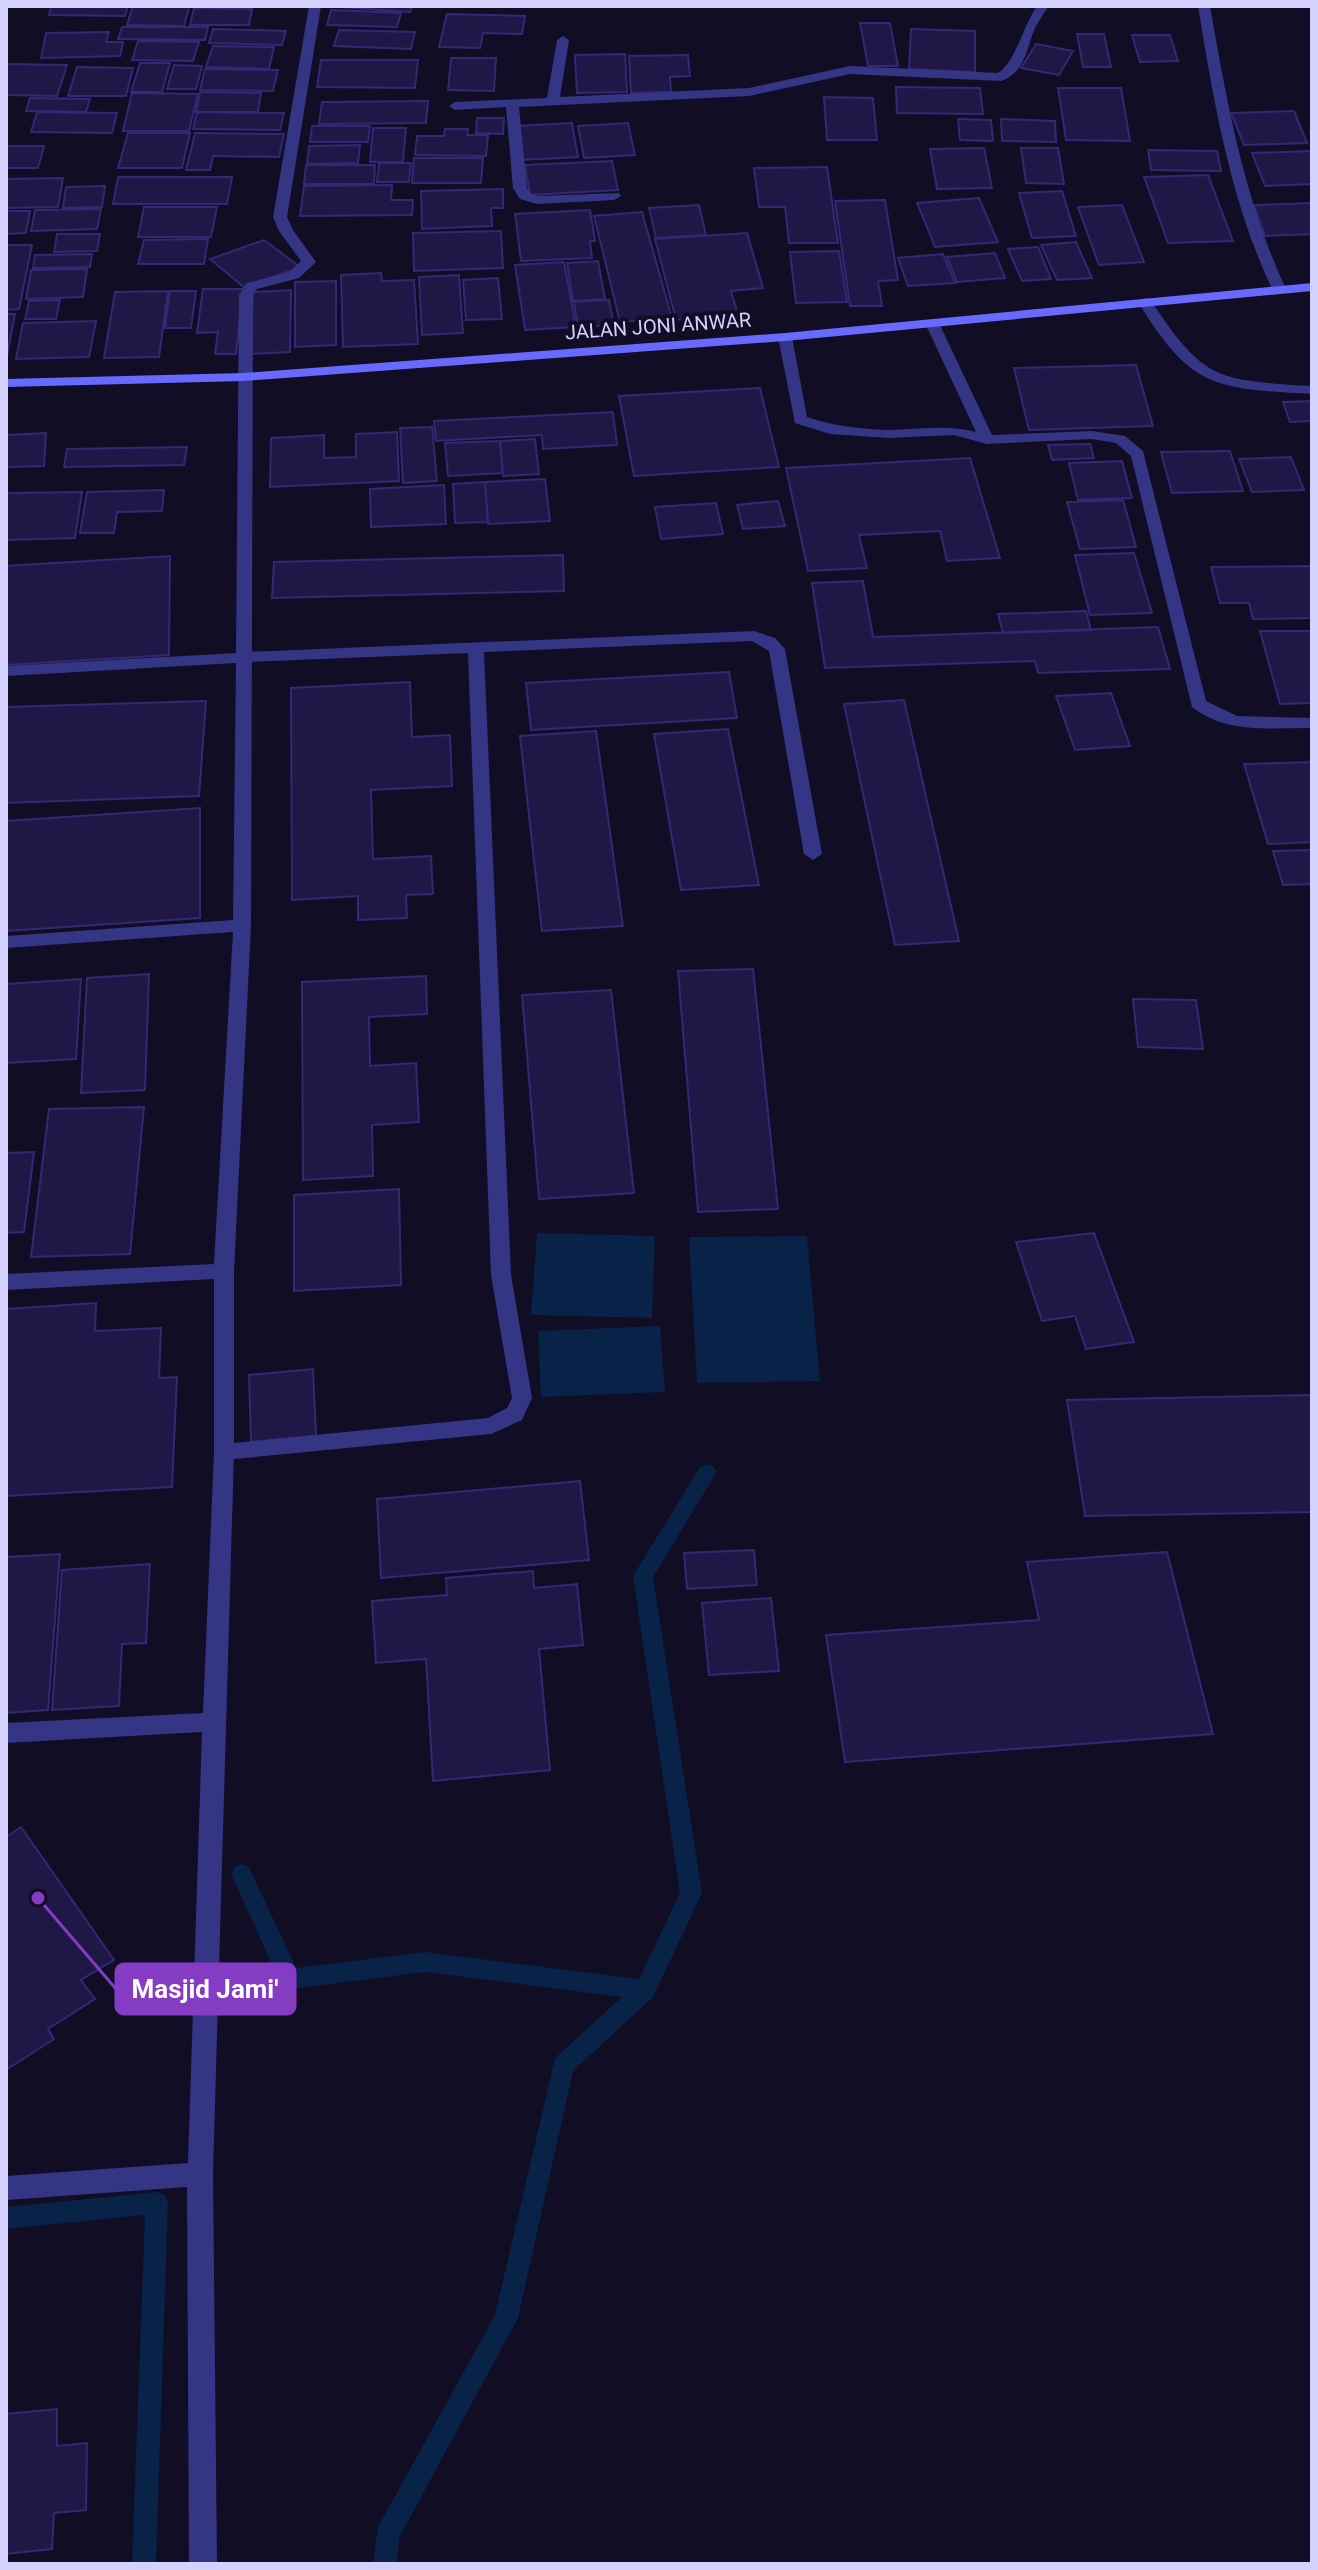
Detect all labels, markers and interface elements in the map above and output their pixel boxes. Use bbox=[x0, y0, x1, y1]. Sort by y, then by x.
street label: JALAN JONI ANWAR bbox=[564, 308, 752, 344]
callout: Masjid Jami' bbox=[116, 1964, 295, 2014]
text: Masjid Jami' bbox=[132, 1974, 278, 2004]

